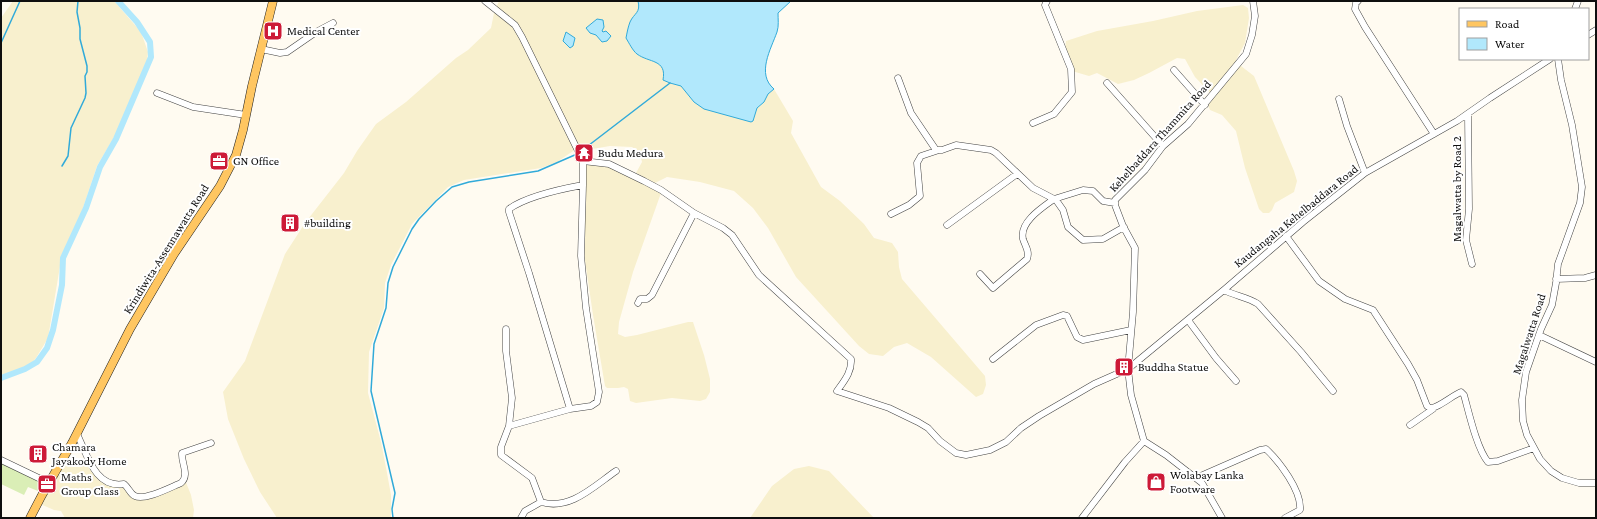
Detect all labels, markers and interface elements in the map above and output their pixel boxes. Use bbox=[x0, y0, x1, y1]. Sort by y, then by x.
legend bbox=[1459, 8, 1589, 60]
text: Road bbox=[1495, 17, 1520, 31]
hospital icon: Medical Center bbox=[262, 20, 284, 42]
place label: Medical Center bbox=[287, 24, 361, 38]
text: Water bbox=[1495, 37, 1525, 51]
street label: Kehelbaddara Thammita Road bbox=[1106, 77, 1214, 195]
street label: Magalwatta by Road 2 bbox=[1450, 136, 1464, 242]
temple icon: Budu Medura bbox=[573, 142, 595, 164]
place label: Budu Medura bbox=[598, 146, 664, 160]
office icon: GN Office bbox=[208, 150, 230, 172]
place label: GN Office bbox=[233, 154, 279, 168]
street label: Kaudangaha Kehelbaddara Road bbox=[1231, 161, 1361, 270]
street label: Krindiwita-Assennawatta Road bbox=[120, 181, 212, 316]
building icon: #building bbox=[279, 212, 301, 234]
place label: #building bbox=[304, 216, 351, 230]
street label: Magalwatta Road bbox=[1509, 291, 1549, 376]
building icon: Buddha Statue bbox=[1113, 356, 1135, 378]
place label: Buddha Statue bbox=[1138, 360, 1209, 374]
place label: Chamara Jayakody Home bbox=[51, 440, 127, 468]
building icon: Chamara Jayakody Home bbox=[27, 443, 49, 465]
place label: Wolabay Lanka Footware bbox=[1170, 468, 1244, 496]
place label: Maths Group Class bbox=[61, 470, 119, 498]
shop icon: Wolabay Lanka Footware bbox=[1145, 471, 1167, 493]
office icon: Maths Group Class bbox=[36, 473, 58, 495]

